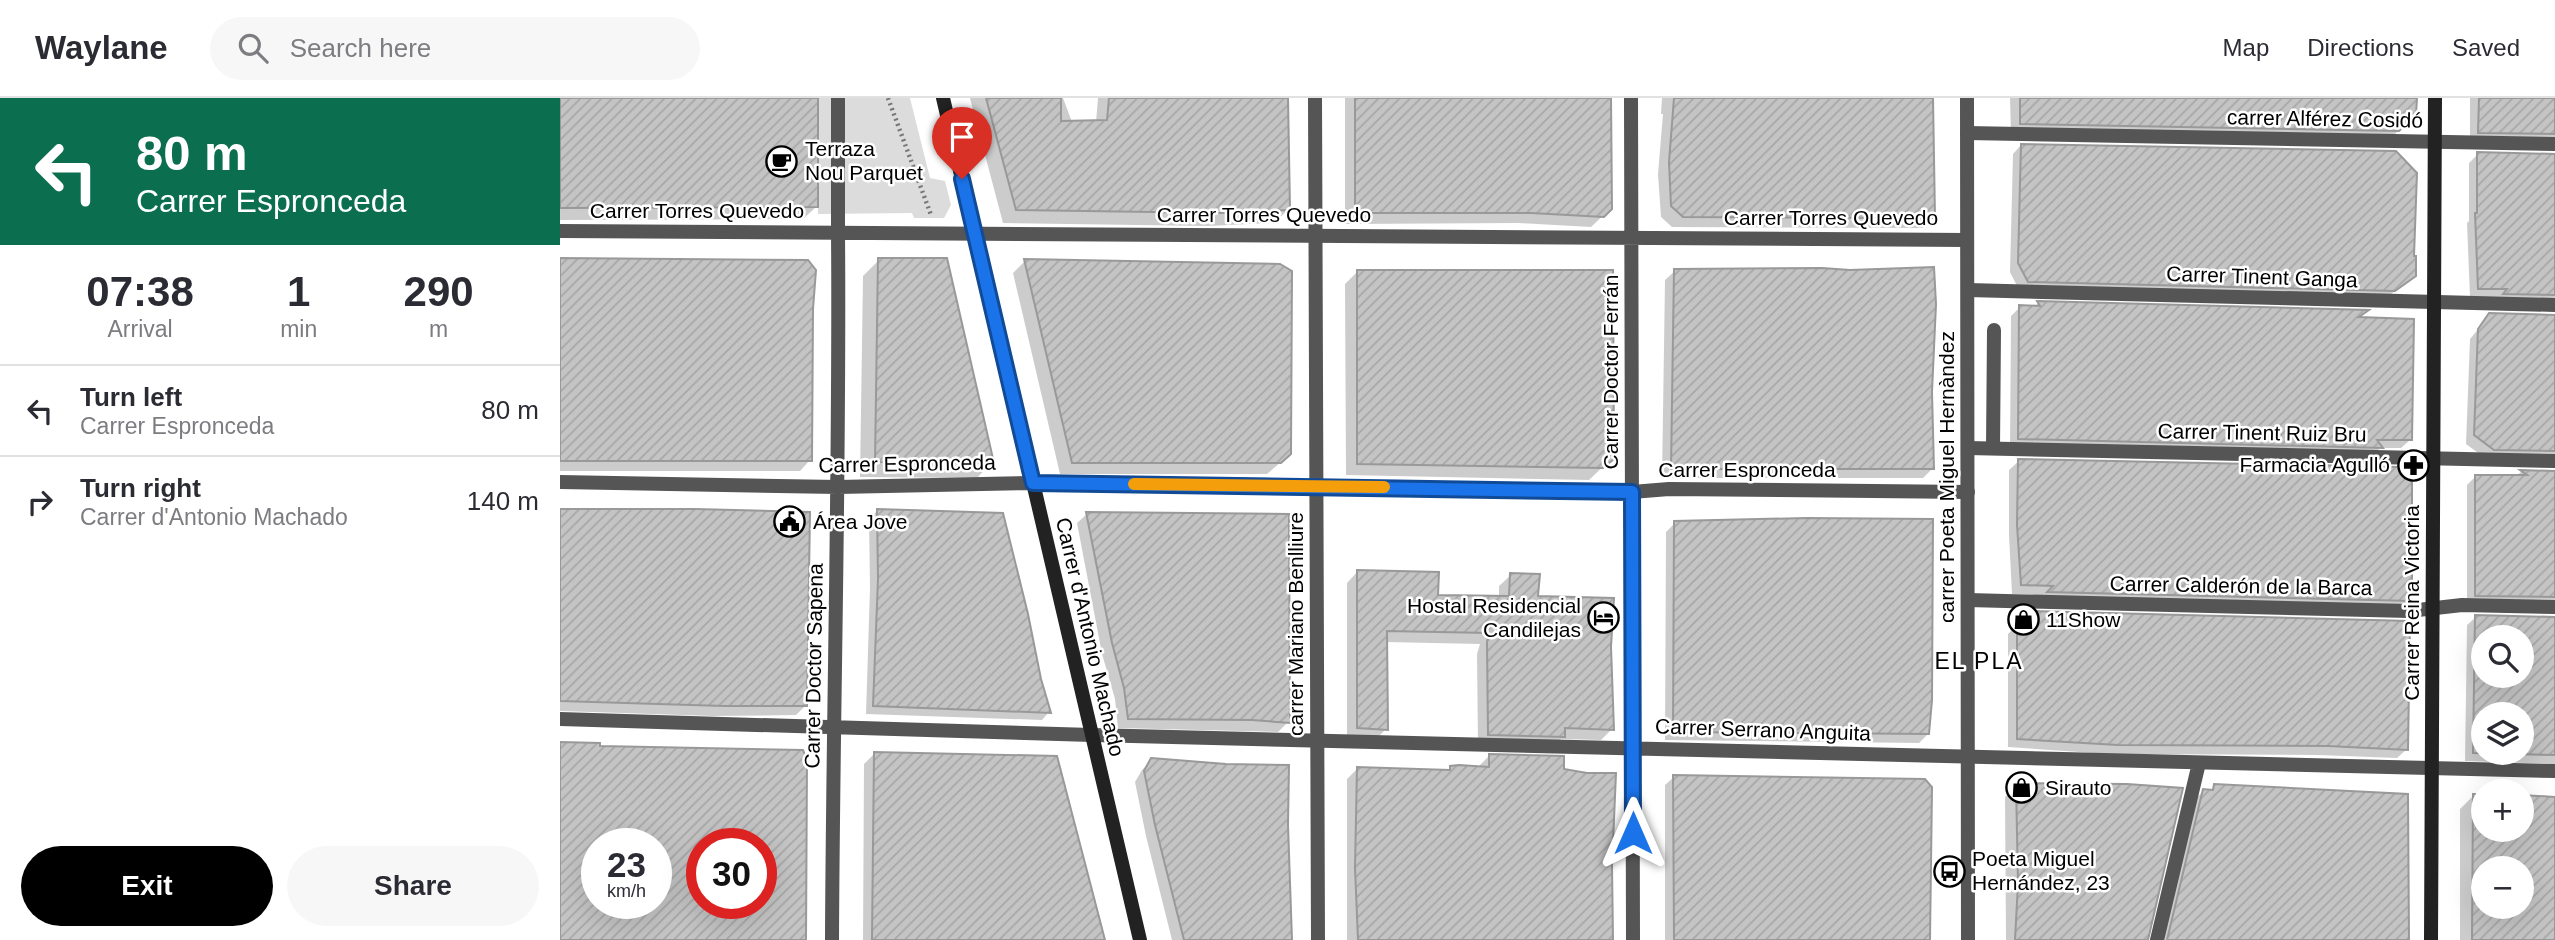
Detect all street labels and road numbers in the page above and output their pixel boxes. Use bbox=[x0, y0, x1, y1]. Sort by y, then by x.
street label: carrer Alférez Cosidó bbox=[2227, 105, 2423, 132]
street label: Carrer Torres Quevedo bbox=[590, 199, 804, 222]
street label: Carrer Torres Quevedo bbox=[1157, 203, 1371, 226]
street label: Carrer Torres Quevedo bbox=[1724, 206, 1938, 229]
street label: Carrer Tinent Ganga bbox=[2166, 262, 2358, 291]
street label: Carrer Doctor Ferrán bbox=[1599, 275, 1622, 469]
street label: carrer Poeta Miguel Hernàndez bbox=[1935, 331, 1958, 623]
street label: Carrer Tinent Ruiz Bru bbox=[2157, 419, 2367, 446]
street label: Carrer Espronceda bbox=[818, 450, 996, 477]
street label: Carrer Espronceda bbox=[1658, 458, 1836, 481]
street label: Carrer Reina Victoria bbox=[2400, 505, 2423, 701]
street label: carrer Mariano Benlliure bbox=[1284, 512, 1307, 736]
street label: Carrer d'Antonio Machado bbox=[1052, 515, 1129, 759]
street label: Carrer Doctor Sapena bbox=[800, 563, 827, 769]
street label: Carrer Calderón de la Barca bbox=[2110, 572, 2373, 599]
street label: Carrer Serrano Anguita bbox=[1655, 714, 1872, 745]

